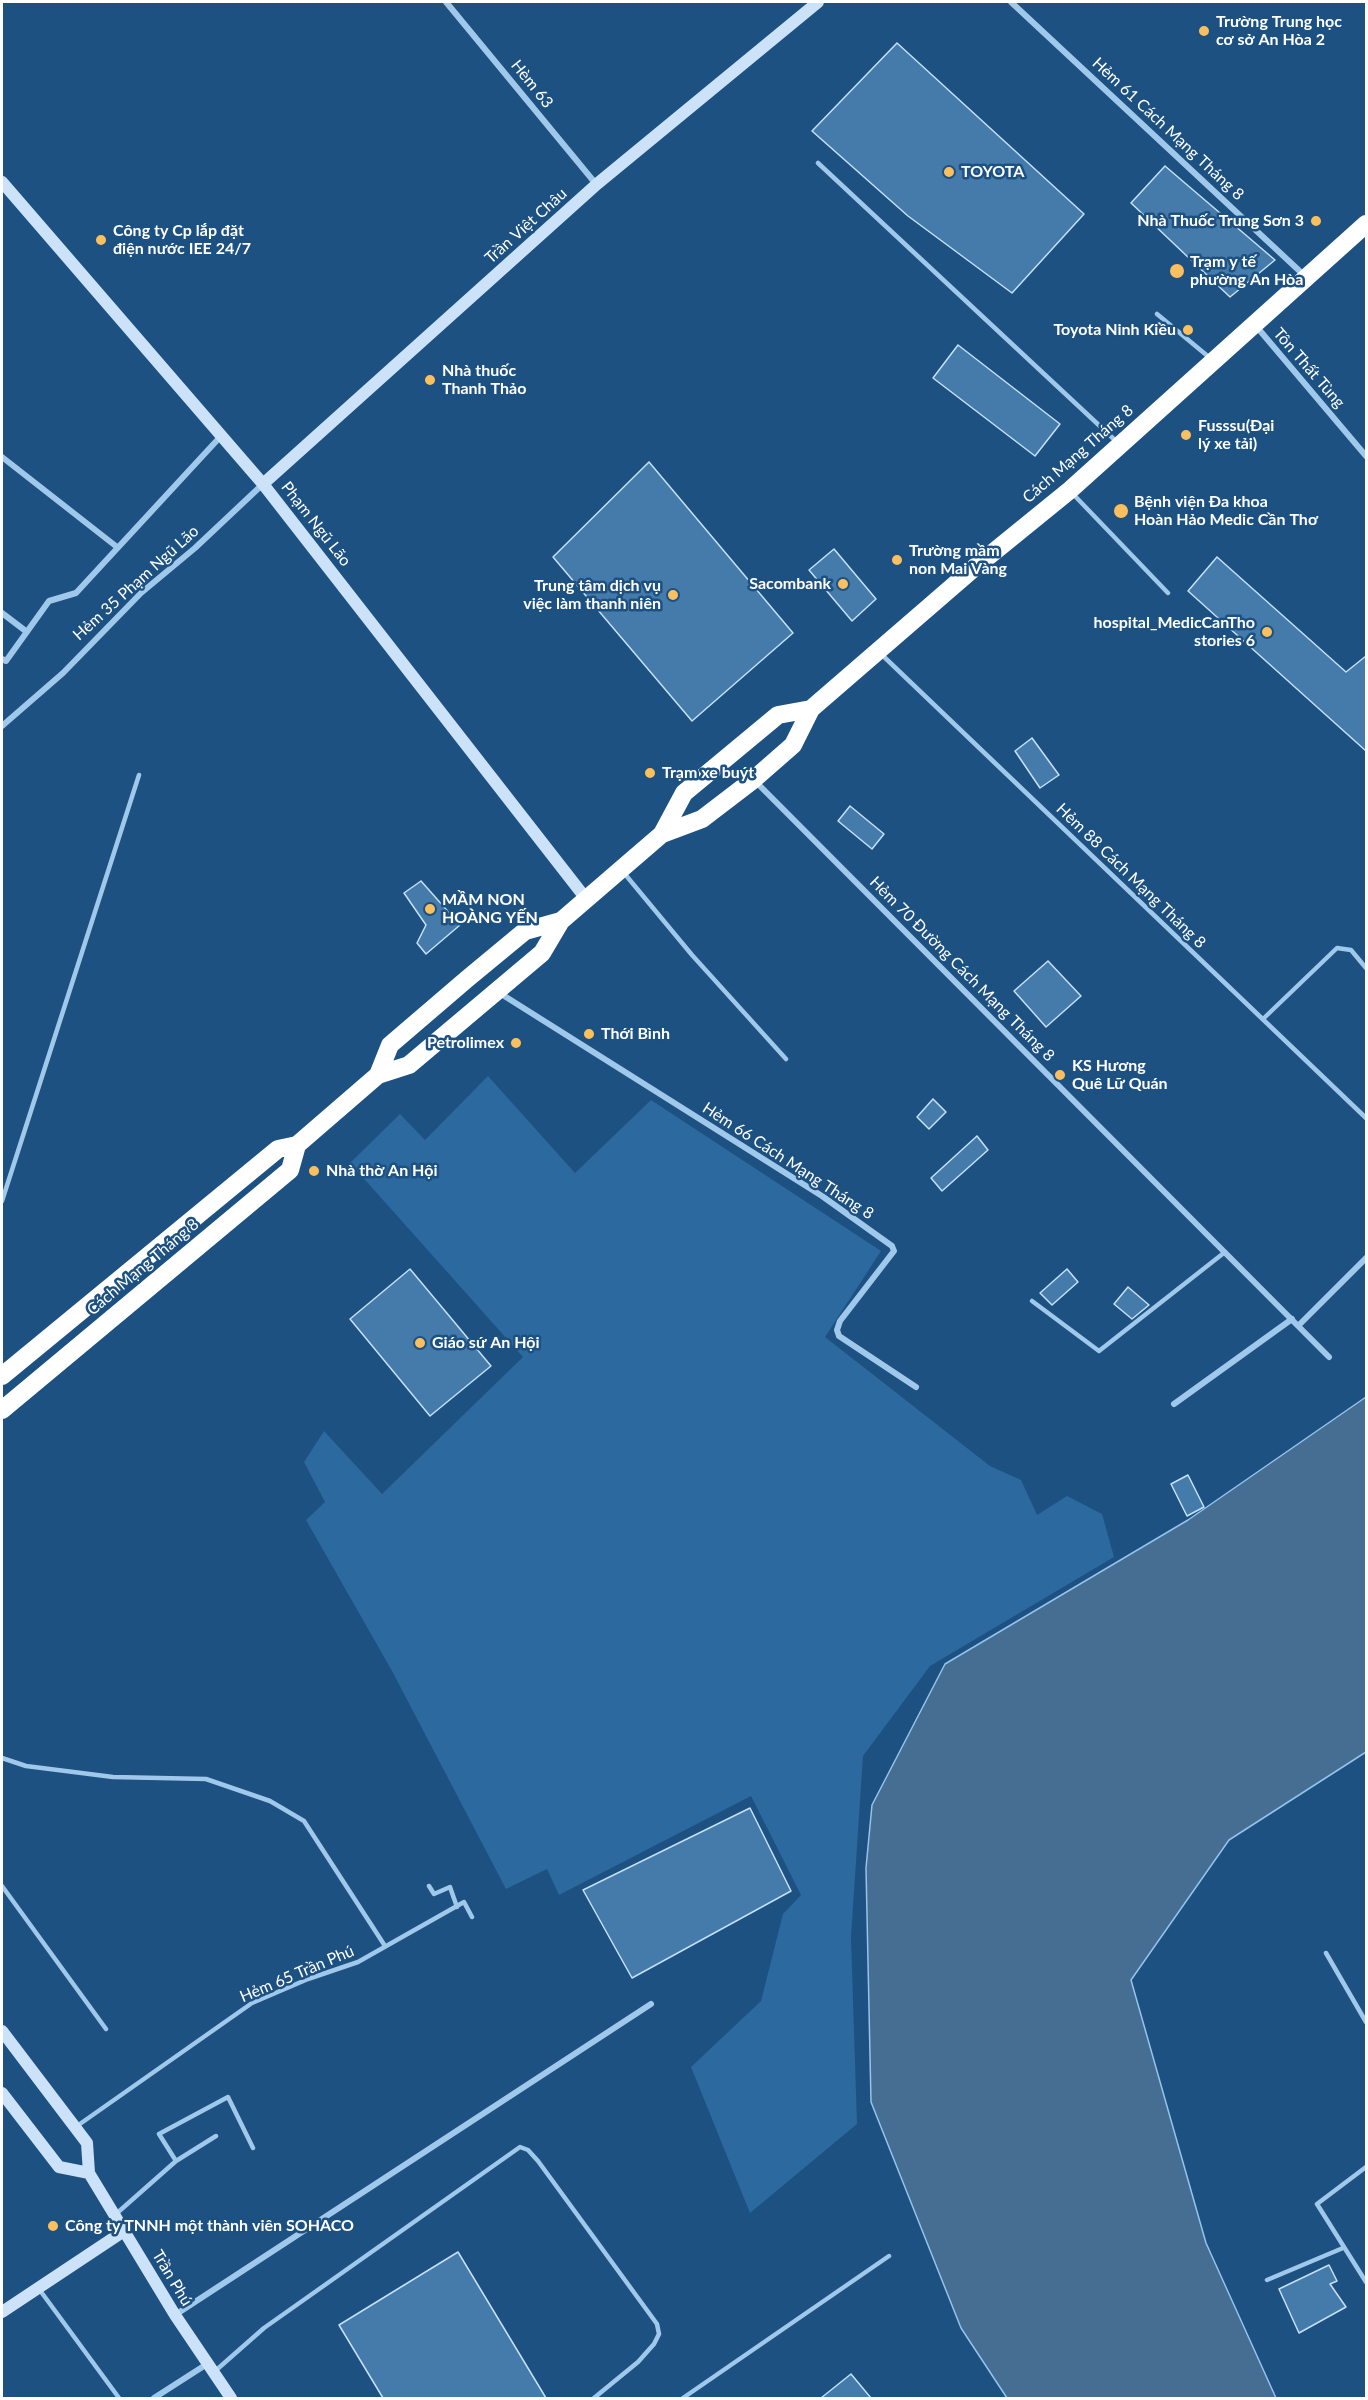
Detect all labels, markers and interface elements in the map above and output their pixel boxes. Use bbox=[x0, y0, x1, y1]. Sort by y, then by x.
place label: Trường Trung học cơ sở An Hòa 2 bbox=[1216, 12, 1342, 50]
marker: Trường Trung học cơ sở An Hòa 2 bbox=[1197, 24, 1211, 38]
street label: Hẻm 61 Cách Mạng Tháng 8 bbox=[1088, 54, 1248, 204]
street label: Hèm 63 bbox=[507, 56, 557, 112]
place label: TOYOTA bbox=[961, 162, 1024, 182]
marker: TOYOTA bbox=[942, 165, 956, 179]
street label: Trần Việt Châu bbox=[481, 184, 571, 268]
place label: Nhà Thuốc Trung Sơn 3 bbox=[1137, 211, 1304, 231]
marker: Nhà Thuốc Trung Sơn 3 bbox=[1309, 214, 1323, 228]
place label: Công ty Cp lắp đặt điện nước IEE 24/7 bbox=[113, 221, 251, 259]
marker: Công ty Cp lắp đặt điện nước IEE 24/7 bbox=[94, 233, 108, 247]
place label: Trạm y tế phường An Hòa bbox=[1190, 252, 1303, 290]
marker: Trạm y tế phường An Hòa bbox=[1168, 262, 1186, 280]
place label: Toyota Ninh Kiều bbox=[1053, 320, 1176, 340]
marker: Toyota Ninh Kiều bbox=[1181, 323, 1195, 337]
street label: Tôn Thất Tùng bbox=[1269, 324, 1349, 412]
place label: Nhà thuốc Thanh Thảo bbox=[442, 361, 526, 399]
marker: Nhà thuốc Thanh Thảo bbox=[423, 373, 437, 387]
street label: Cách Mạng Tháng 8 bbox=[1019, 401, 1137, 507]
place label: Fusssu(Đại lý xe tải) bbox=[1198, 416, 1274, 454]
marker: Fusssu(Đại lý xe tải) bbox=[1179, 428, 1193, 442]
street label: Phạm Ngũ Lão bbox=[277, 478, 355, 570]
place label: Bệnh viện Đa khoa Hoàn Hảo Medic Cần Thơ bbox=[1134, 492, 1318, 530]
marker: Bệnh viện Đa khoa Hoàn Hảo Medic Cần Thơ bbox=[1112, 502, 1130, 520]
street label: Hẻm 35 Phạm Ngũ Lão bbox=[69, 521, 203, 645]
place label: Trường mầm non Mai Vàng bbox=[909, 541, 1007, 579]
marker: Trường mầm non Mai Vàng bbox=[890, 553, 904, 567]
place label: Sacombank bbox=[749, 574, 831, 594]
place label: Trung tâm dịch vụ việc làm thanh niên bbox=[523, 576, 661, 614]
marker: Sacombank bbox=[836, 577, 850, 591]
marker: Trung tâm dịch vụ việc làm thanh niên bbox=[666, 588, 680, 602]
place label: hospital_MedicCanTho stories 6 bbox=[1093, 613, 1255, 651]
marker: hospital_MedicCanTho stories 6 bbox=[1260, 625, 1274, 639]
place label: Trạm xe buýt bbox=[662, 763, 754, 783]
marker: Trạm xe buýt bbox=[643, 766, 657, 780]
street label: Hẻm 88 Cách Mạng Tháng 8 bbox=[1052, 800, 1210, 952]
street label: Hẻm 70 Đường Cách Mạng Tháng 8 bbox=[866, 873, 1058, 1065]
place label: MẦM NON HOÀNG YẾN bbox=[442, 890, 538, 928]
marker: MẦM NON HOÀNG YẾN bbox=[423, 902, 437, 916]
place label: Thới Bình bbox=[601, 1024, 670, 1044]
marker: Thới Bình bbox=[582, 1027, 596, 1041]
place label: Petrolimex bbox=[427, 1033, 504, 1053]
marker: Petrolimex bbox=[509, 1036, 523, 1050]
place label: KS Hương Quê Lữ Quán bbox=[1072, 1056, 1168, 1094]
marker: KS Hương Quê Lữ Quán bbox=[1053, 1068, 1067, 1082]
street label: Hẻm 66 Cách Mạng Tháng 8 bbox=[699, 1098, 877, 1224]
place label: Nhà thờ An Hội bbox=[326, 1161, 437, 1181]
marker: Nhà thờ An Hội bbox=[307, 1164, 321, 1178]
street label: Cách Mạng Tháng 8 bbox=[83, 1215, 203, 1319]
place label: Giáo sứ An Hội bbox=[432, 1333, 540, 1353]
marker: Giáo sứ An Hội bbox=[413, 1336, 427, 1350]
street label: Hẻm 65 Trần Phú bbox=[237, 1941, 357, 2007]
place label: Công ty TNNH một thành viên SOHACO bbox=[65, 2216, 354, 2236]
marker: Công ty TNNH một thành viên SOHACO bbox=[46, 2219, 60, 2233]
street label: Trần Phú bbox=[148, 2247, 196, 2309]

